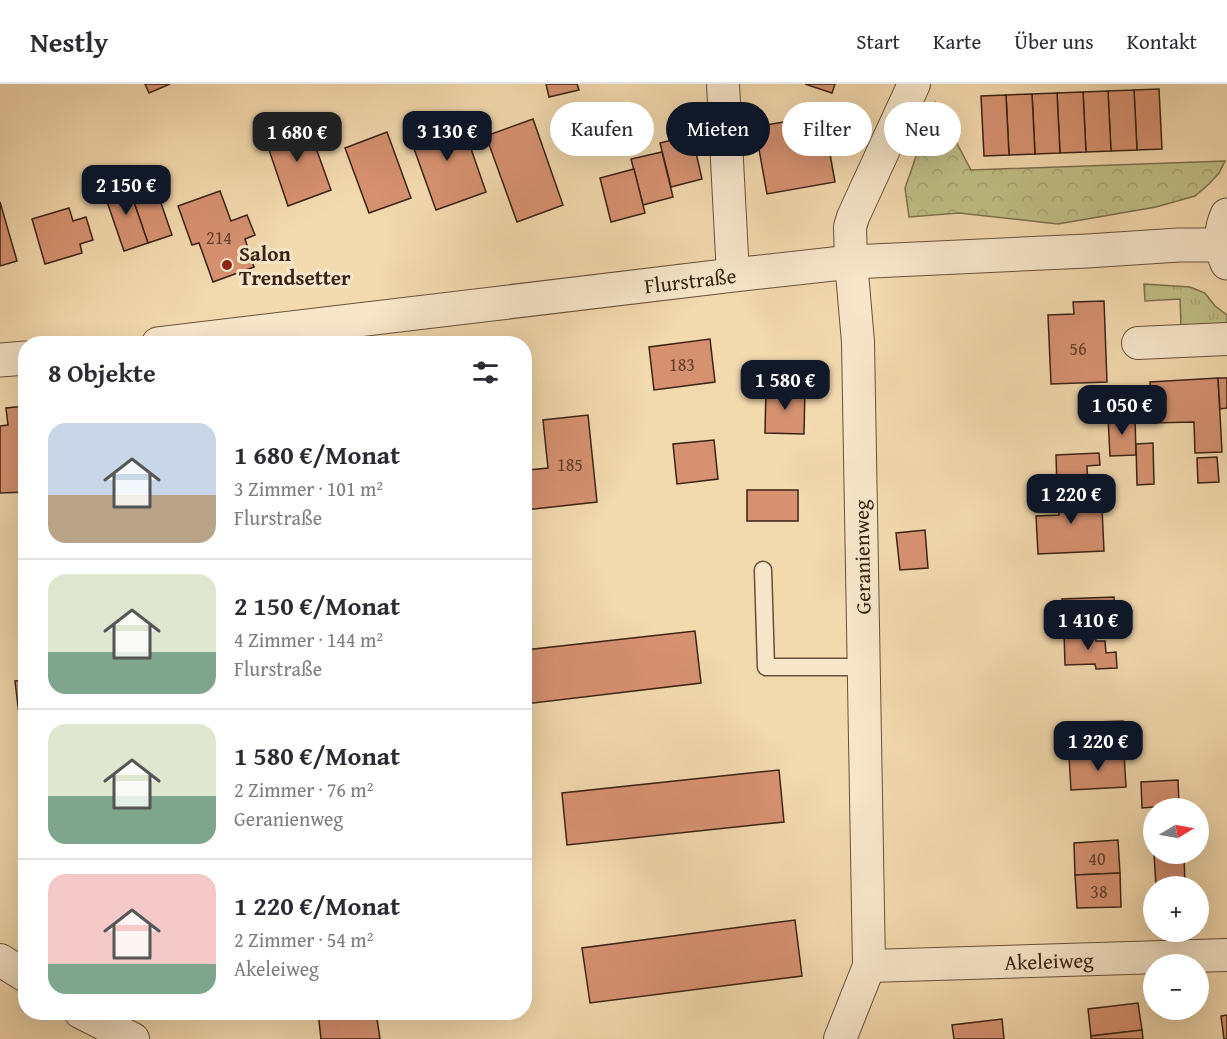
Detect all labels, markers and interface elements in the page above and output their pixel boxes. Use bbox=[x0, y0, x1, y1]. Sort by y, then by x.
text: Nestly bbox=[30, 21, 108, 62]
text: Start bbox=[856, 26, 900, 57]
text: Karte bbox=[933, 26, 981, 57]
text: Über uns bbox=[1014, 26, 1094, 57]
text: Kontakt bbox=[1127, 26, 1197, 57]
chip: Kaufen bbox=[550, 102, 654, 156]
chip: Mieten bbox=[666, 102, 770, 156]
chip: Filter bbox=[782, 102, 872, 156]
chip: Neu bbox=[884, 102, 961, 156]
pin: 3 130 € bbox=[392, 111, 502, 162]
pin: 1 680 € bbox=[242, 112, 352, 163]
text: 3 130 € bbox=[417, 116, 477, 145]
text: 1 680 € bbox=[267, 117, 327, 146]
pin: 2 150 € bbox=[71, 165, 181, 216]
text: 2 150 € bbox=[96, 170, 156, 199]
house number: 214 bbox=[206, 224, 232, 251]
place label: Salon Trendsetter bbox=[239, 238, 351, 293]
marker: Salon Trendsetter bbox=[220, 258, 234, 272]
street label: Flurstraße bbox=[642, 259, 738, 301]
house number: 56 bbox=[1069, 335, 1087, 362]
house number: 183 bbox=[669, 351, 695, 378]
text: 8 Objekte bbox=[48, 353, 156, 392]
icon: filters bbox=[469, 356, 502, 389]
pin: 1 580 € bbox=[730, 360, 840, 411]
text: 1 580 € bbox=[755, 365, 815, 394]
pin: 1 050 € bbox=[1067, 385, 1177, 436]
text: 1 050 € bbox=[1092, 390, 1152, 419]
text: 1 680 €/Monat bbox=[234, 435, 400, 474]
icon: home bbox=[96, 447, 168, 519]
house number: 185 bbox=[557, 451, 583, 478]
text: 3 Zimmer · 101 m² bbox=[234, 474, 383, 503]
pin: 1 220 € bbox=[1016, 474, 1126, 525]
text: 1 220 € bbox=[1041, 479, 1101, 508]
street label: Geranienweg bbox=[845, 499, 878, 615]
text: Flurstraße bbox=[234, 503, 322, 532]
text: 2 150 €/Monat bbox=[234, 586, 400, 625]
icon: home bbox=[96, 598, 168, 670]
pin: 1 410 € bbox=[1033, 600, 1143, 651]
text: 1 410 € bbox=[1058, 605, 1118, 634]
text: 4 Zimmer · 144 m² bbox=[234, 625, 383, 654]
text: Flurstraße bbox=[234, 654, 322, 683]
pin: 1 220 € bbox=[1043, 721, 1153, 772]
text: 1 220 € bbox=[1068, 726, 1128, 755]
text: 1 580 €/Monat bbox=[234, 736, 400, 775]
icon: home bbox=[96, 748, 168, 820]
text: 2 Zimmer · 76 m² bbox=[234, 775, 373, 804]
north arrow bbox=[1143, 798, 1209, 864]
map controls bbox=[1143, 798, 1209, 1020]
text: Geranienweg bbox=[234, 804, 343, 833]
house number: 40 bbox=[1088, 845, 1106, 872]
button: + bbox=[1143, 876, 1209, 942]
house number: 38 bbox=[1090, 878, 1108, 905]
text: 1 220 €/Monat bbox=[234, 886, 400, 925]
icon: home bbox=[96, 898, 168, 970]
text: 2 Zimmer · 54 m² bbox=[234, 925, 373, 954]
street label: Akeleiweg bbox=[1004, 944, 1095, 977]
text: Akeleiweg bbox=[234, 954, 319, 983]
button: − bbox=[1143, 954, 1209, 1020]

